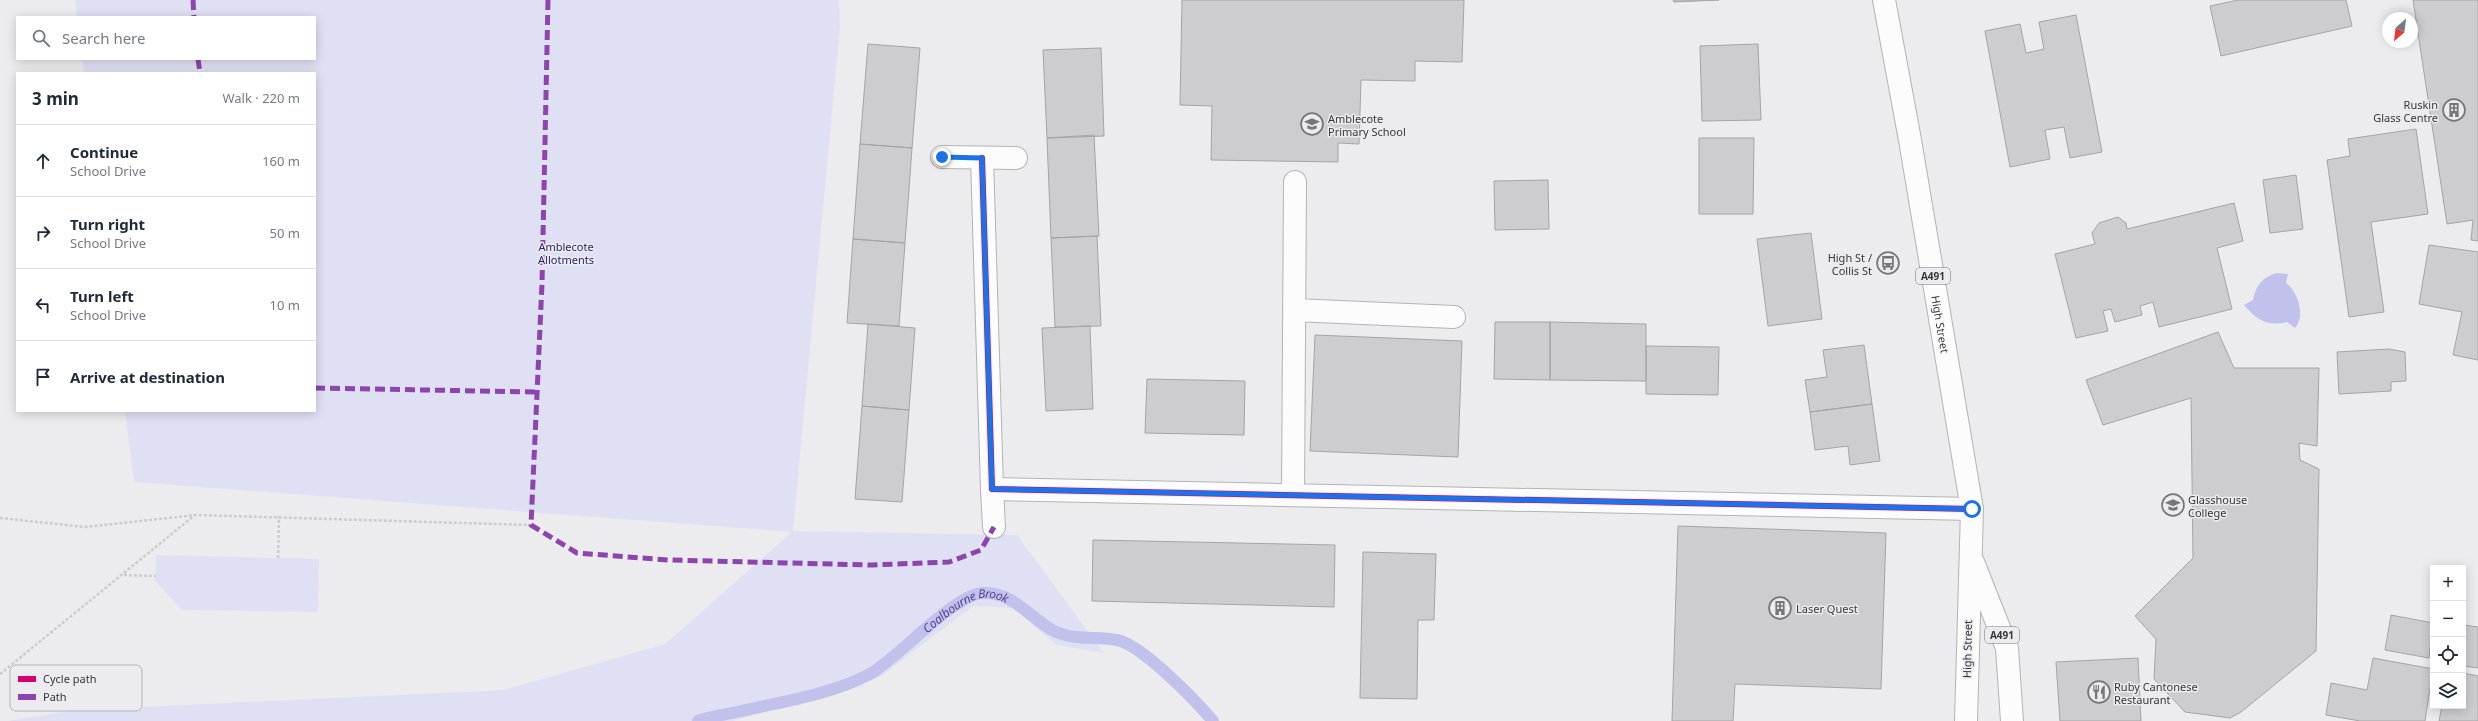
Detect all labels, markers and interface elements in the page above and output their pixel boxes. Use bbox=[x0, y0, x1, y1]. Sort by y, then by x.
north arrow bbox=[2382, 12, 2418, 48]
search box bbox=[16, 16, 316, 60]
icon: search bbox=[30, 27, 52, 49]
text: Search here bbox=[62, 28, 145, 48]
text: 3 min bbox=[32, 87, 79, 110]
text: Walk · 220 m bbox=[222, 89, 300, 107]
place label: Ruskin Glass Centre bbox=[2373, 97, 2438, 125]
building icon: Ruskin Glass Centre bbox=[2441, 97, 2467, 123]
school or university icon: Amblecote Primary School bbox=[1299, 111, 1325, 137]
place label: Amblecote Primary School bbox=[1328, 111, 1406, 139]
text: Continue bbox=[70, 142, 138, 162]
route end bbox=[933, 148, 951, 166]
icon: ahead bbox=[32, 150, 54, 172]
text: 160 m bbox=[262, 152, 300, 170]
text: School Drive bbox=[70, 162, 146, 180]
text: Turn right bbox=[70, 214, 145, 234]
icon: right bbox=[32, 222, 54, 244]
text: 50 m bbox=[270, 224, 300, 242]
text: School Drive bbox=[70, 234, 146, 252]
park label: Amblecote Allotments bbox=[538, 239, 594, 267]
place label: High St / Collis St bbox=[1828, 250, 1872, 278]
bus stop icon: High St / Collis St bbox=[1875, 250, 1901, 276]
road number: A491 bbox=[1916, 268, 1950, 284]
text: Turn left bbox=[70, 286, 134, 306]
icon: left bbox=[32, 294, 54, 316]
street label: High Street bbox=[1929, 294, 1953, 354]
text: 10 m bbox=[270, 296, 300, 314]
text: School Drive bbox=[70, 306, 146, 324]
icon: arrive bbox=[32, 366, 54, 388]
text: Arrive at destination bbox=[70, 367, 225, 387]
school or university icon: Glasshouse College bbox=[2160, 492, 2186, 518]
place label: Glasshouse College bbox=[2188, 492, 2247, 520]
route start bbox=[1963, 500, 1981, 518]
map controls bbox=[2430, 565, 2466, 709]
button: + bbox=[2430, 565, 2466, 601]
water label: Coalbourne Brook bbox=[919, 584, 1013, 636]
building icon: Laser Quest bbox=[1767, 595, 1793, 621]
place label: Laser Quest bbox=[1796, 601, 1858, 616]
button: − bbox=[2430, 601, 2466, 637]
street label: High Street bbox=[1959, 620, 1975, 678]
road number: A491 bbox=[1985, 627, 2019, 643]
button: locate bbox=[2430, 637, 2466, 673]
legend bbox=[10, 665, 142, 711]
text: Cycle path bbox=[43, 671, 96, 686]
button: layers bbox=[2430, 673, 2466, 709]
restaurant icon: Ruby Cantonese Restaurant bbox=[2086, 679, 2112, 705]
place label: Ruby Cantonese Restaurant bbox=[2114, 679, 2198, 707]
text: Path bbox=[43, 689, 67, 704]

